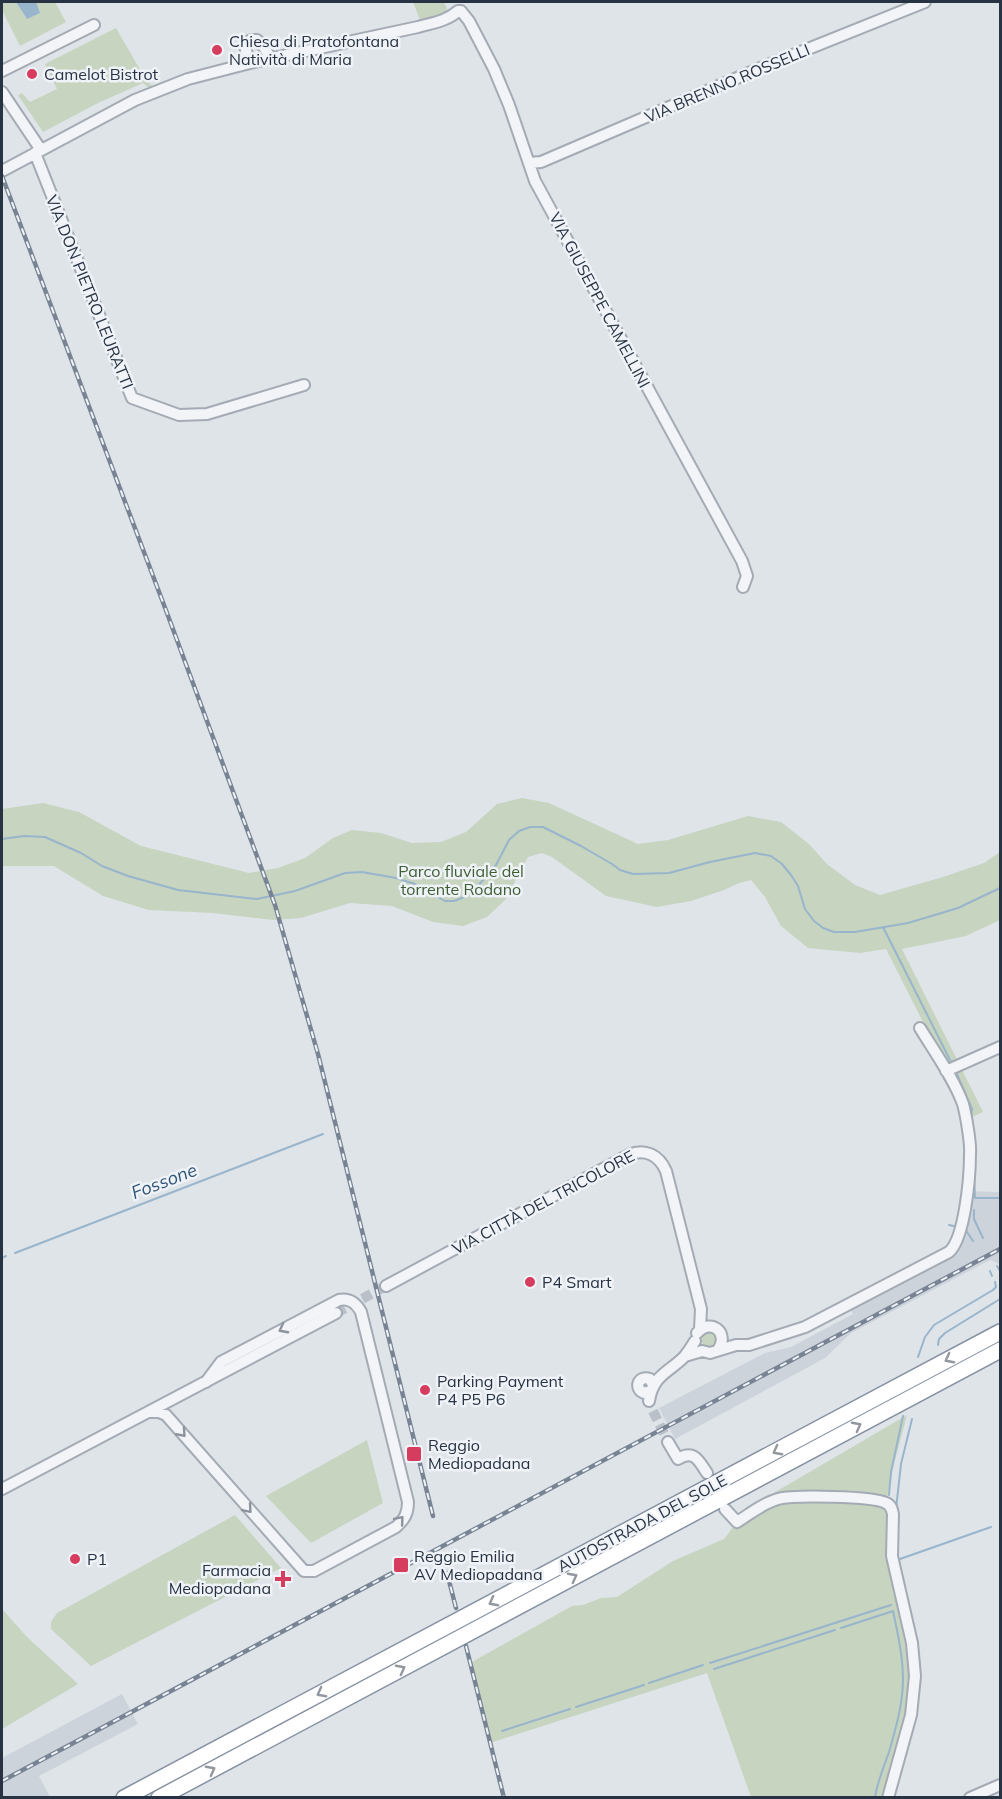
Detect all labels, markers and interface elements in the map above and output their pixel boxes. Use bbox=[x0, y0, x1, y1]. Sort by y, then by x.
place label: Chiesa di Pratofontana Natività di Maria bbox=[229, 31, 399, 69]
street label: VIA BRENNO ROSSELLI bbox=[641, 39, 813, 127]
marker: Chiesa di Pratofontana Natività di Maria bbox=[210, 43, 224, 57]
place label: Camelot Bistrot bbox=[44, 64, 159, 84]
marker: Camelot Bistrot bbox=[25, 67, 39, 81]
street label: VIA DON PIETRO LEURATTI bbox=[42, 192, 138, 392]
street label: VIA GIUSEPPE CAMELLINI bbox=[545, 209, 655, 391]
park label: Parco fluviale del torrente Rodano bbox=[398, 861, 524, 899]
street label: VIA CITTÀ DEL TRICOLORE bbox=[448, 1145, 638, 1259]
water label: Fossone bbox=[128, 1158, 200, 1204]
place label: P4 Smart bbox=[542, 1272, 612, 1292]
marker: P4 Smart bbox=[523, 1275, 537, 1289]
one-way arrow bbox=[278, 1322, 289, 1334]
one-way arrow bbox=[945, 1352, 955, 1363]
place label: Parking Payment P4 P5 P6 bbox=[437, 1371, 564, 1409]
marker: Parking Payment P4 P5 P6 bbox=[418, 1383, 432, 1397]
one-way arrow bbox=[851, 1422, 861, 1433]
one-way arrow bbox=[175, 1426, 186, 1437]
place label: Reggio Mediopadana bbox=[428, 1435, 530, 1473]
one-way arrow bbox=[772, 1444, 783, 1455]
marker: Reggio Mediopadana bbox=[405, 1445, 423, 1463]
street label: AUTOSTRADA DEL SOLE bbox=[554, 1470, 730, 1576]
one-way arrow bbox=[241, 1502, 252, 1513]
one-way arrow bbox=[393, 1517, 404, 1527]
place label: Reggio Emilia AV Mediopadana bbox=[414, 1546, 543, 1584]
place label: P1 bbox=[87, 1549, 107, 1569]
marker: P1 bbox=[68, 1552, 82, 1566]
marker: Reggio Emilia AV Mediopadana bbox=[392, 1556, 410, 1574]
place label: Farmacia Mediopadana bbox=[169, 1560, 271, 1598]
marker: Farmacia Mediopadana bbox=[276, 1572, 290, 1586]
one-way arrow bbox=[567, 1573, 578, 1584]
one-way arrow bbox=[488, 1594, 499, 1606]
one-way arrow bbox=[395, 1665, 406, 1676]
one-way arrow bbox=[317, 1686, 327, 1697]
one-way arrow bbox=[204, 1766, 215, 1777]

